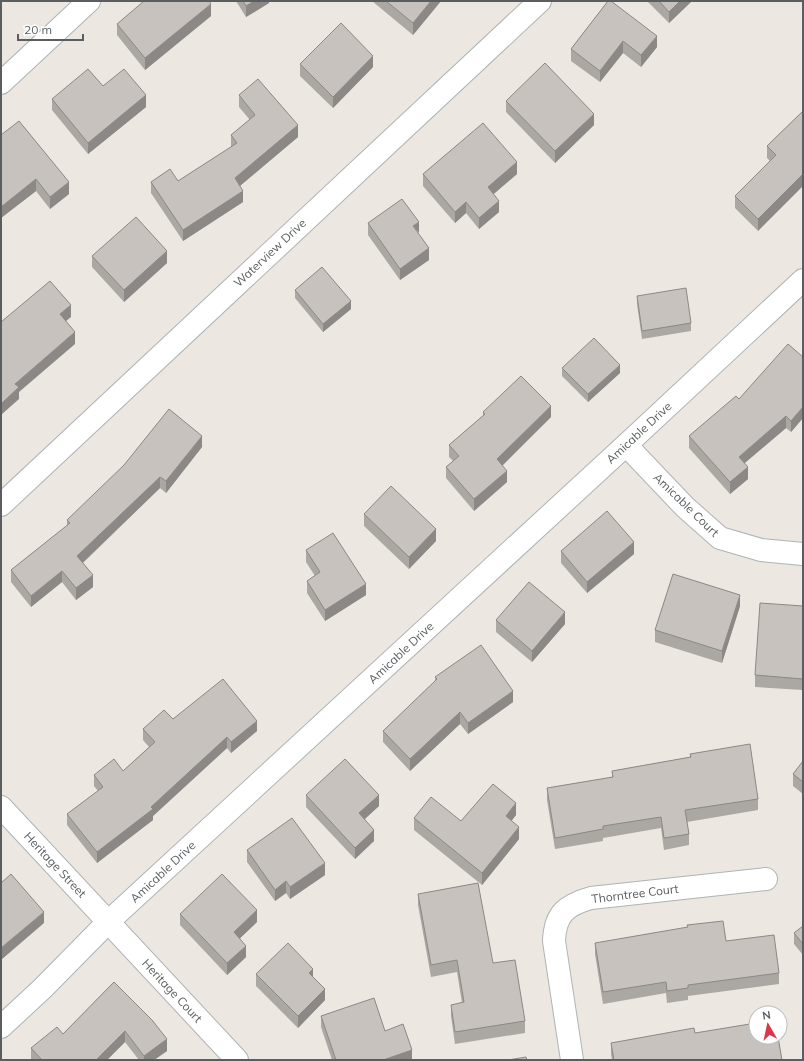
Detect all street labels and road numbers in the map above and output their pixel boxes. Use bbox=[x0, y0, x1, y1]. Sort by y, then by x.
street label: Waterview Drive bbox=[230, 215, 309, 290]
street label: Amicable Drive bbox=[603, 398, 674, 467]
street label: Amicable Court bbox=[650, 470, 722, 540]
street label: Amicable Drive bbox=[365, 618, 436, 687]
street label: Heritage Street bbox=[21, 829, 90, 901]
street label: Amicable Drive bbox=[127, 837, 198, 906]
street label: Thorntree Court bbox=[591, 881, 679, 906]
street label: Heritage Court bbox=[139, 956, 206, 1026]

